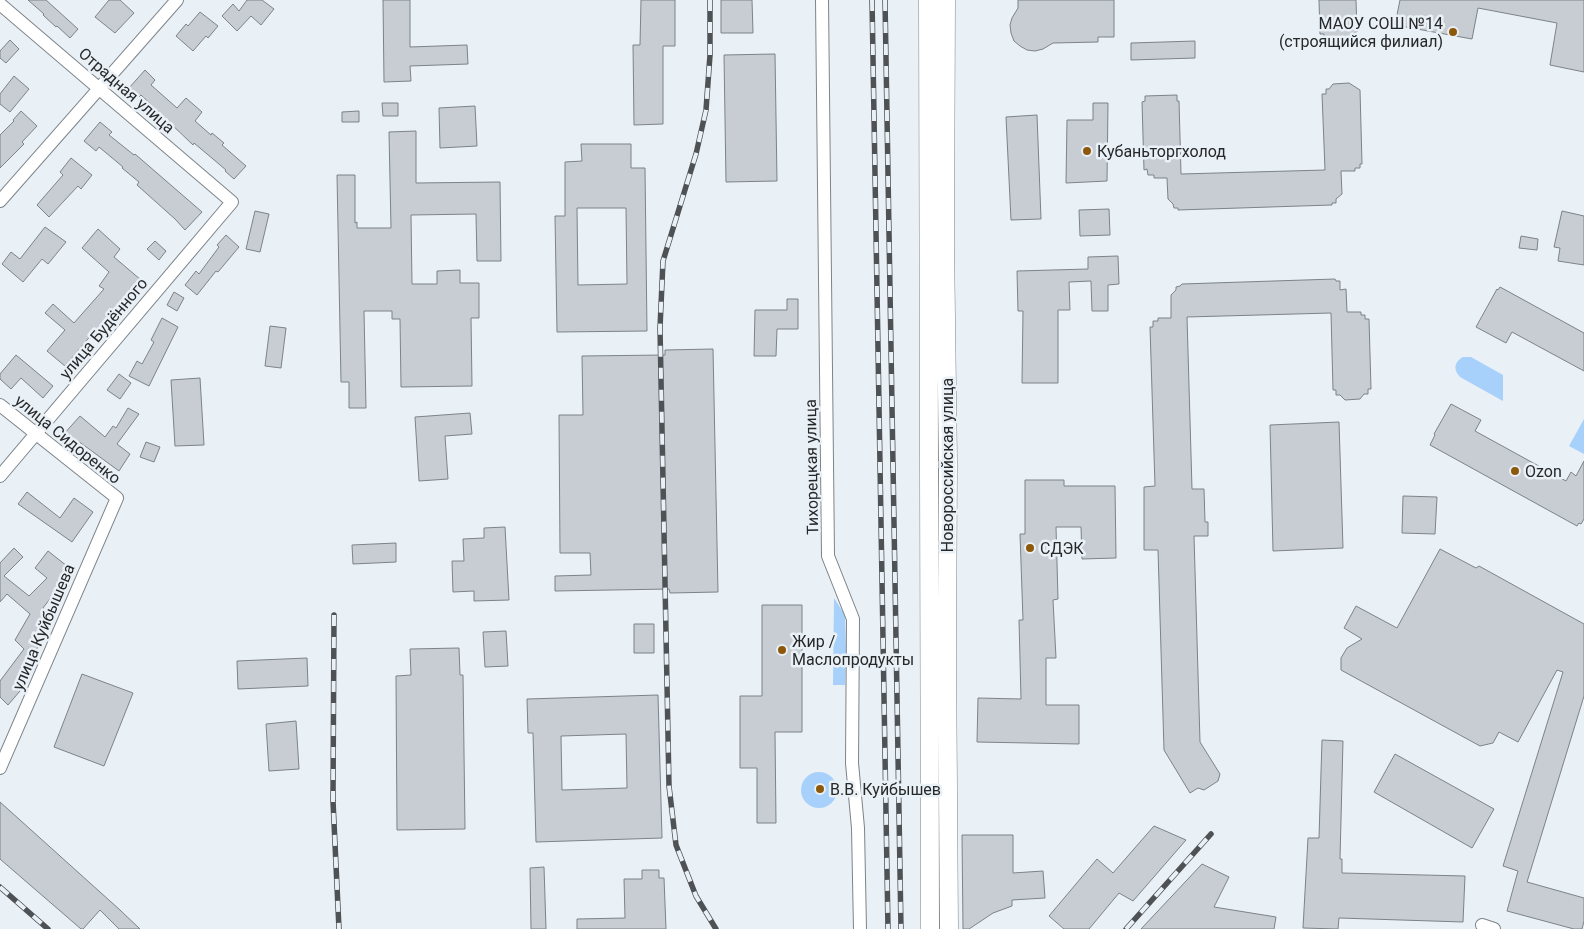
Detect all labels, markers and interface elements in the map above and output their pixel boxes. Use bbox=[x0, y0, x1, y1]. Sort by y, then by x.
place label: МАОУ СОШ №14 (строящийся филиал) bbox=[1279, 14, 1443, 51]
marker: МАОУ СОШ №14 (строящийся филиал) bbox=[1447, 26, 1459, 38]
street label: Отрадная улица bbox=[75, 44, 178, 137]
place label: Кубаньторгхолод bbox=[1097, 142, 1226, 161]
marker: Кубаньторгхолод bbox=[1081, 145, 1093, 157]
street label: улица Будённого bbox=[55, 274, 151, 383]
street label: Новороссийская улица bbox=[938, 378, 957, 552]
street label: улица Сидоренко bbox=[11, 391, 124, 488]
street label: Тихорецкая улица bbox=[801, 399, 822, 535]
place label: Ozon bbox=[1525, 462, 1562, 481]
marker: Ozon bbox=[1509, 465, 1521, 477]
place label: СДЭК bbox=[1040, 539, 1084, 558]
marker: СДЭК bbox=[1024, 542, 1036, 554]
street label: улица Куйбышева bbox=[8, 561, 79, 693]
place label: Жир / Маслопродукты bbox=[792, 632, 914, 669]
marker: Жир / Маслопродукты bbox=[776, 644, 788, 656]
place label: В.В. Куйбышев bbox=[830, 780, 941, 799]
marker: В.В. Куйбышев bbox=[814, 783, 826, 795]

